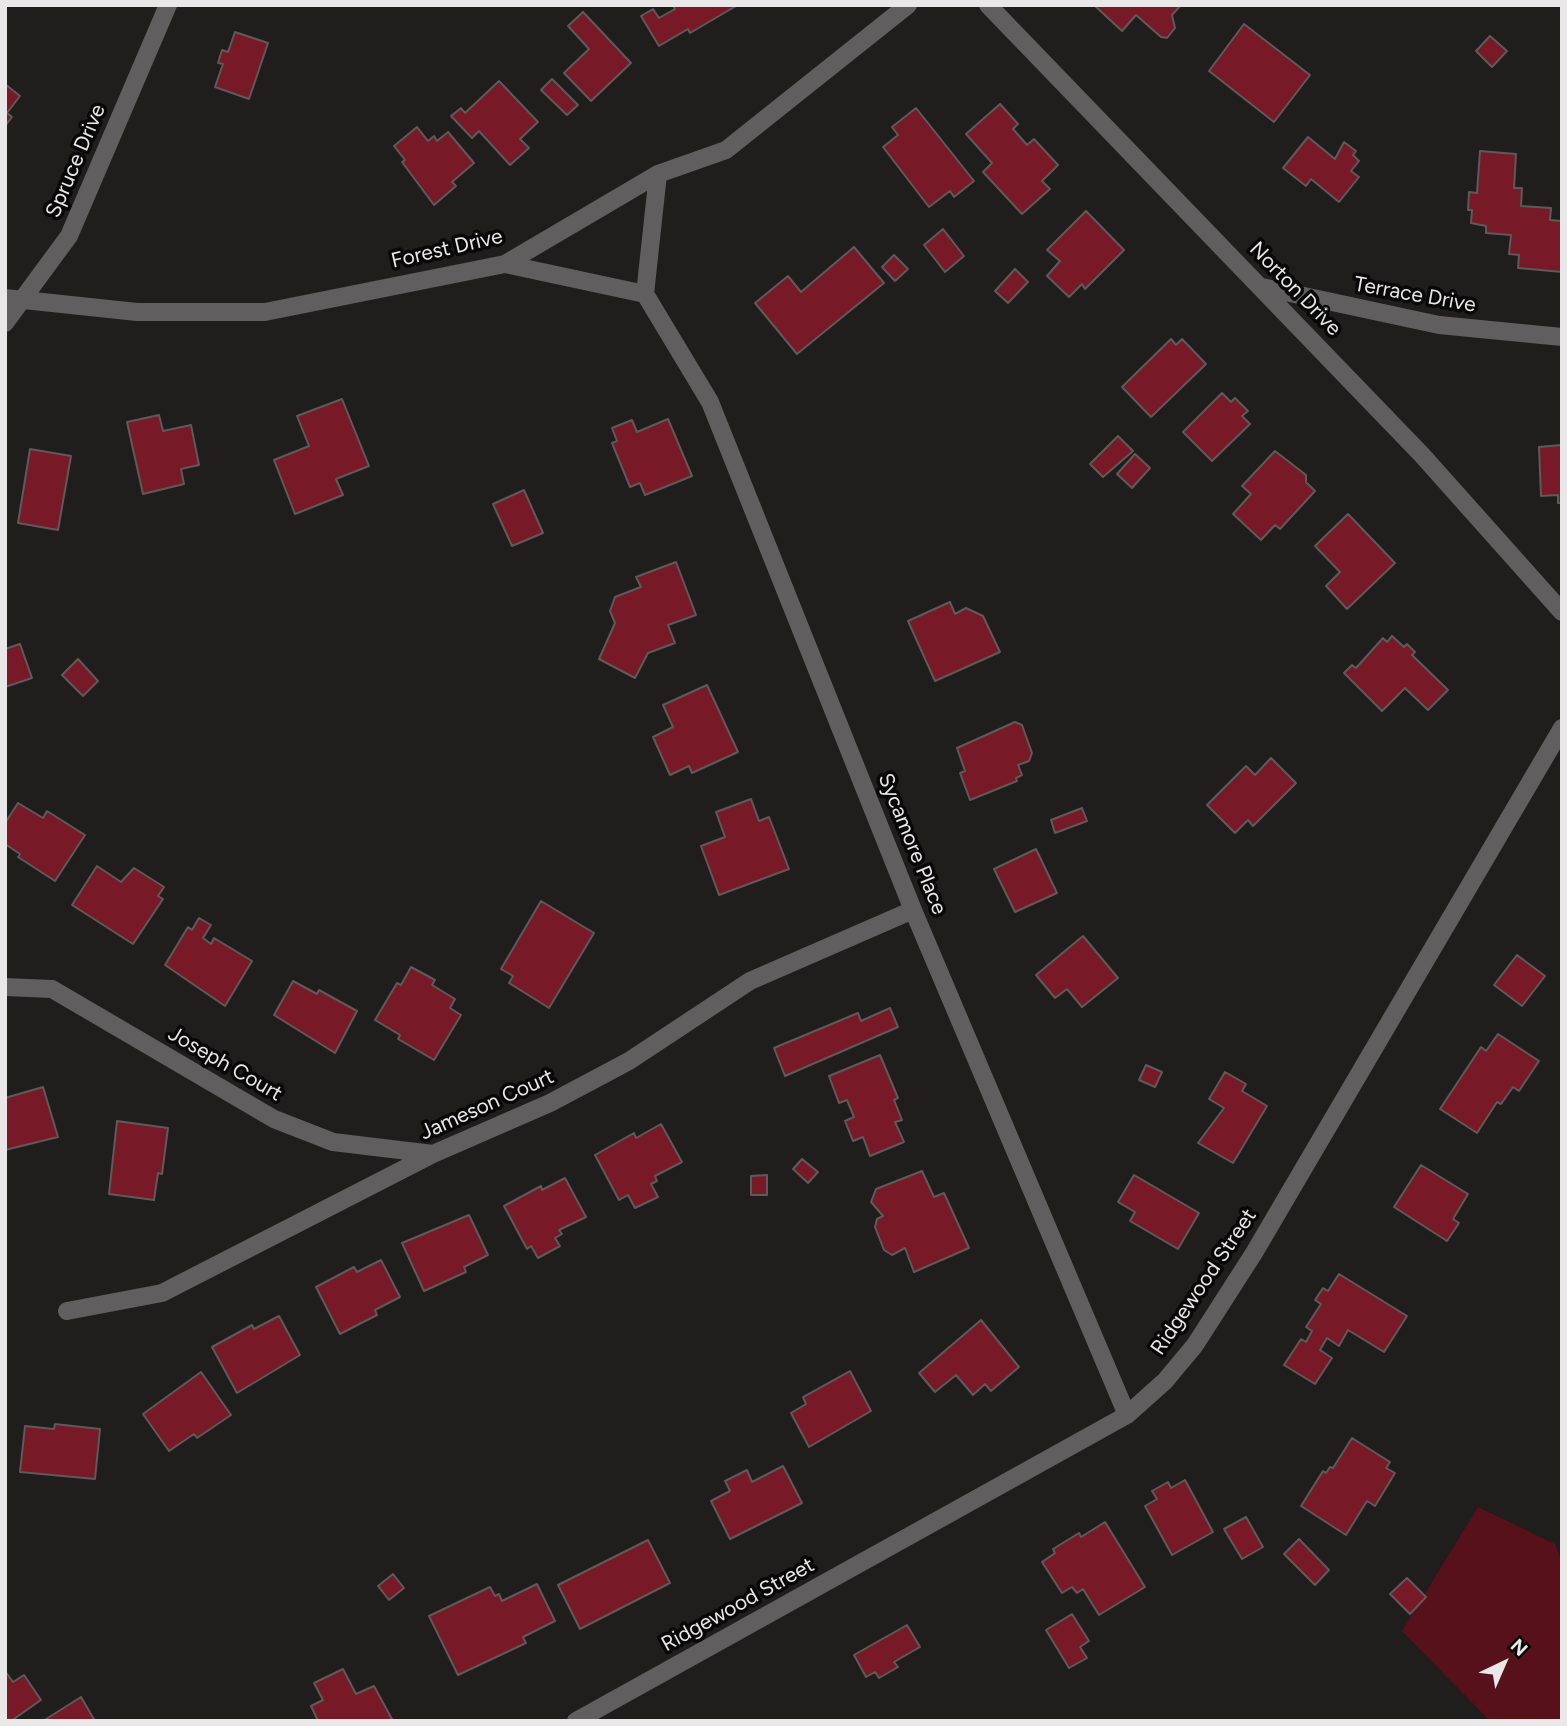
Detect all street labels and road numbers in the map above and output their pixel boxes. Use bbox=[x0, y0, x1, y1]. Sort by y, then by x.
street label: Spruce Drive bbox=[41, 101, 111, 221]
street label: Forest Drive bbox=[389, 224, 505, 274]
street label: Norton Drive bbox=[1244, 237, 1346, 341]
street label: Terrace Drive bbox=[1352, 272, 1478, 318]
street label: Sycamore Place bbox=[872, 770, 952, 918]
street label: Joseph Court bbox=[163, 1021, 287, 1107]
street label: Jameson Court bbox=[416, 1064, 558, 1146]
street label: Ridgewood Street bbox=[1146, 1204, 1262, 1360]
street label: Ridgewood Street bbox=[657, 1553, 819, 1657]

